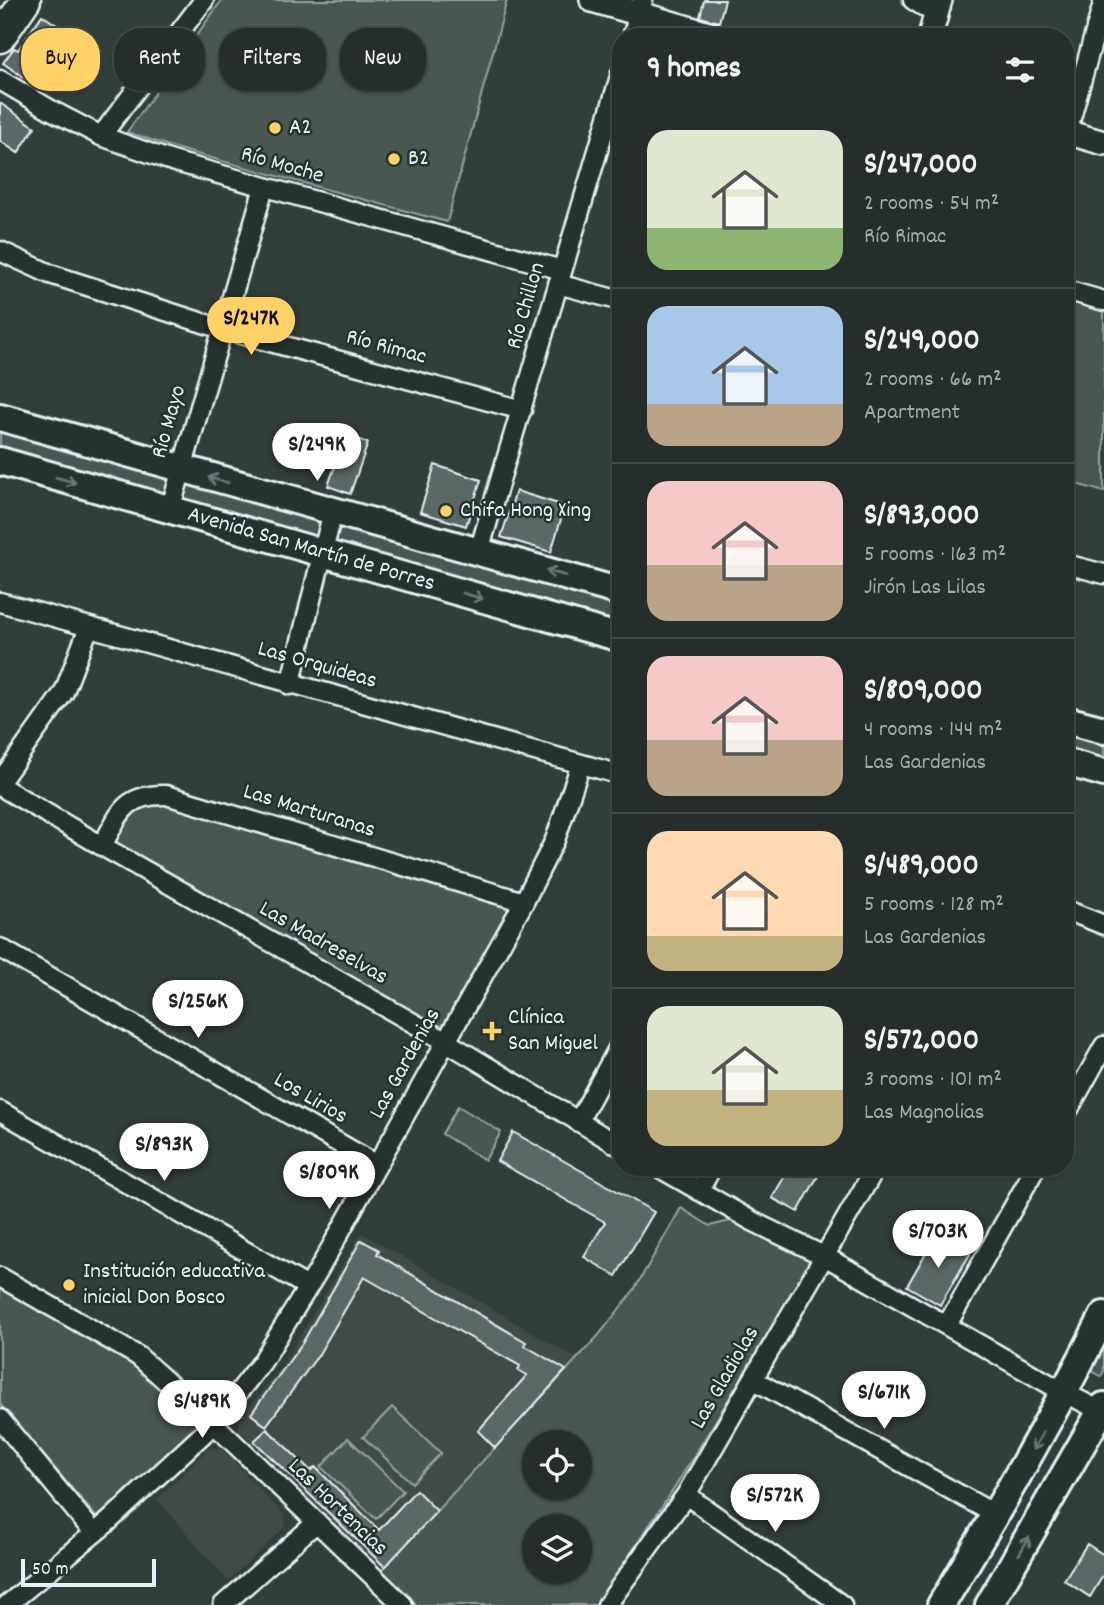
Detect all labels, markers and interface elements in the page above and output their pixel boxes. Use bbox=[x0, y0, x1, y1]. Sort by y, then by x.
chip: Buy bbox=[21, 28, 100, 91]
chip: Rent bbox=[114, 28, 205, 91]
chip: Filters bbox=[219, 28, 326, 91]
chip: New bbox=[340, 28, 426, 91]
text: 9 homes bbox=[647, 49, 741, 92]
icon: filters bbox=[1001, 51, 1039, 89]
place label: A2 bbox=[289, 112, 312, 145]
marker: A2 bbox=[267, 120, 283, 136]
street label: Río Moche bbox=[237, 138, 327, 194]
place label: B2 bbox=[408, 143, 429, 176]
text: S/247,000 bbox=[864, 145, 978, 188]
marker: B2 bbox=[386, 151, 402, 167]
icon: home bbox=[703, 158, 787, 242]
text: 2 rooms · 54 m² bbox=[864, 188, 999, 221]
text: Río Rimac bbox=[864, 221, 946, 254]
street label: Río Chillon bbox=[499, 259, 555, 353]
pin: S/247K bbox=[194, 298, 308, 357]
text: S/247K bbox=[223, 303, 279, 336]
street label: Río Rimac bbox=[342, 321, 430, 375]
text: S/249,000 bbox=[864, 321, 980, 364]
icon: home bbox=[703, 334, 787, 418]
text: 2 rooms · 66 m² bbox=[864, 364, 1002, 397]
street label: Río Mayo bbox=[144, 382, 196, 462]
text: Apartment bbox=[864, 397, 960, 430]
pin: S/249K bbox=[260, 424, 374, 483]
text: S/249K bbox=[288, 429, 346, 462]
one-way arrow bbox=[207, 473, 230, 486]
one-way arrow bbox=[54, 474, 76, 487]
place label: Chifa Hong Xing bbox=[460, 495, 591, 528]
text: S/893,000 bbox=[864, 496, 980, 539]
street label: Avenida San Martín de Porres bbox=[183, 499, 439, 601]
marker: Chifa Hong Xing bbox=[438, 503, 454, 519]
icon: home bbox=[703, 509, 787, 593]
text: 5 rooms · 163 m² bbox=[864, 539, 1006, 572]
one-way arrow bbox=[545, 566, 567, 579]
text: Jirón Las Lilas bbox=[864, 572, 986, 605]
one-way arrow bbox=[462, 590, 484, 603]
street label: Las Orquideas bbox=[254, 633, 380, 699]
text: S/809,000 bbox=[864, 671, 983, 714]
icon: home bbox=[703, 684, 787, 768]
text: 4 rooms · 144 m² bbox=[864, 714, 1003, 747]
text: Las Gardenias bbox=[864, 747, 986, 780]
street label: Las Marturanas bbox=[239, 776, 379, 848]
text: S/489,000 bbox=[864, 846, 979, 889]
icon: home bbox=[703, 859, 787, 943]
text: 5 rooms · 128 m² bbox=[864, 889, 1004, 922]
street label: Las Madreselvas bbox=[252, 894, 394, 994]
text: Las Gardenias bbox=[864, 922, 986, 955]
pin: S/256K bbox=[141, 981, 255, 1040]
text: S/256K bbox=[168, 986, 228, 1019]
place label: Clínica San Miguel bbox=[508, 1002, 599, 1061]
street label: Las Gardenias bbox=[362, 1003, 450, 1125]
marker: Clínica San Miguel bbox=[482, 1021, 502, 1041]
text: S/572,000 bbox=[864, 1021, 979, 1064]
icon: home bbox=[703, 1034, 787, 1118]
street label: Los Lirios bbox=[267, 1064, 353, 1134]
text: 3 rooms · 101 m² bbox=[864, 1064, 1002, 1097]
text: Las Magnolias bbox=[864, 1097, 985, 1130]
pin: S/893K bbox=[107, 1124, 221, 1183]
text: S/893K bbox=[135, 1129, 193, 1162]
pin: S/809K bbox=[272, 1152, 386, 1211]
text: S/809K bbox=[299, 1157, 359, 1190]
pin: S/703K bbox=[881, 1210, 995, 1270]
text: S/703K bbox=[909, 1216, 967, 1249]
place label: Institución educativa inicial Don Bosco bbox=[83, 1256, 266, 1315]
marker: Institución educativa inicial Don Bosco bbox=[61, 1277, 77, 1293]
street label: Las Gladiolas bbox=[683, 1320, 769, 1436]
pin: S/671K bbox=[827, 1372, 941, 1431]
text: S/671K bbox=[858, 1377, 910, 1410]
pin: S/489K bbox=[145, 1380, 259, 1440]
text: S/489K bbox=[174, 1386, 230, 1419]
map controls bbox=[522, 1430, 592, 1584]
button: locate bbox=[522, 1430, 592, 1500]
one-way arrow bbox=[1031, 1430, 1045, 1450]
street label: Las Hortencias bbox=[279, 1451, 395, 1565]
pin: S/572K bbox=[718, 1474, 832, 1534]
text: S/572K bbox=[747, 1480, 803, 1513]
button: layers bbox=[522, 1514, 592, 1584]
one-way arrow bbox=[1017, 1537, 1031, 1557]
scale bar bbox=[21, 1556, 156, 1588]
text: 50 m bbox=[32, 1557, 69, 1584]

